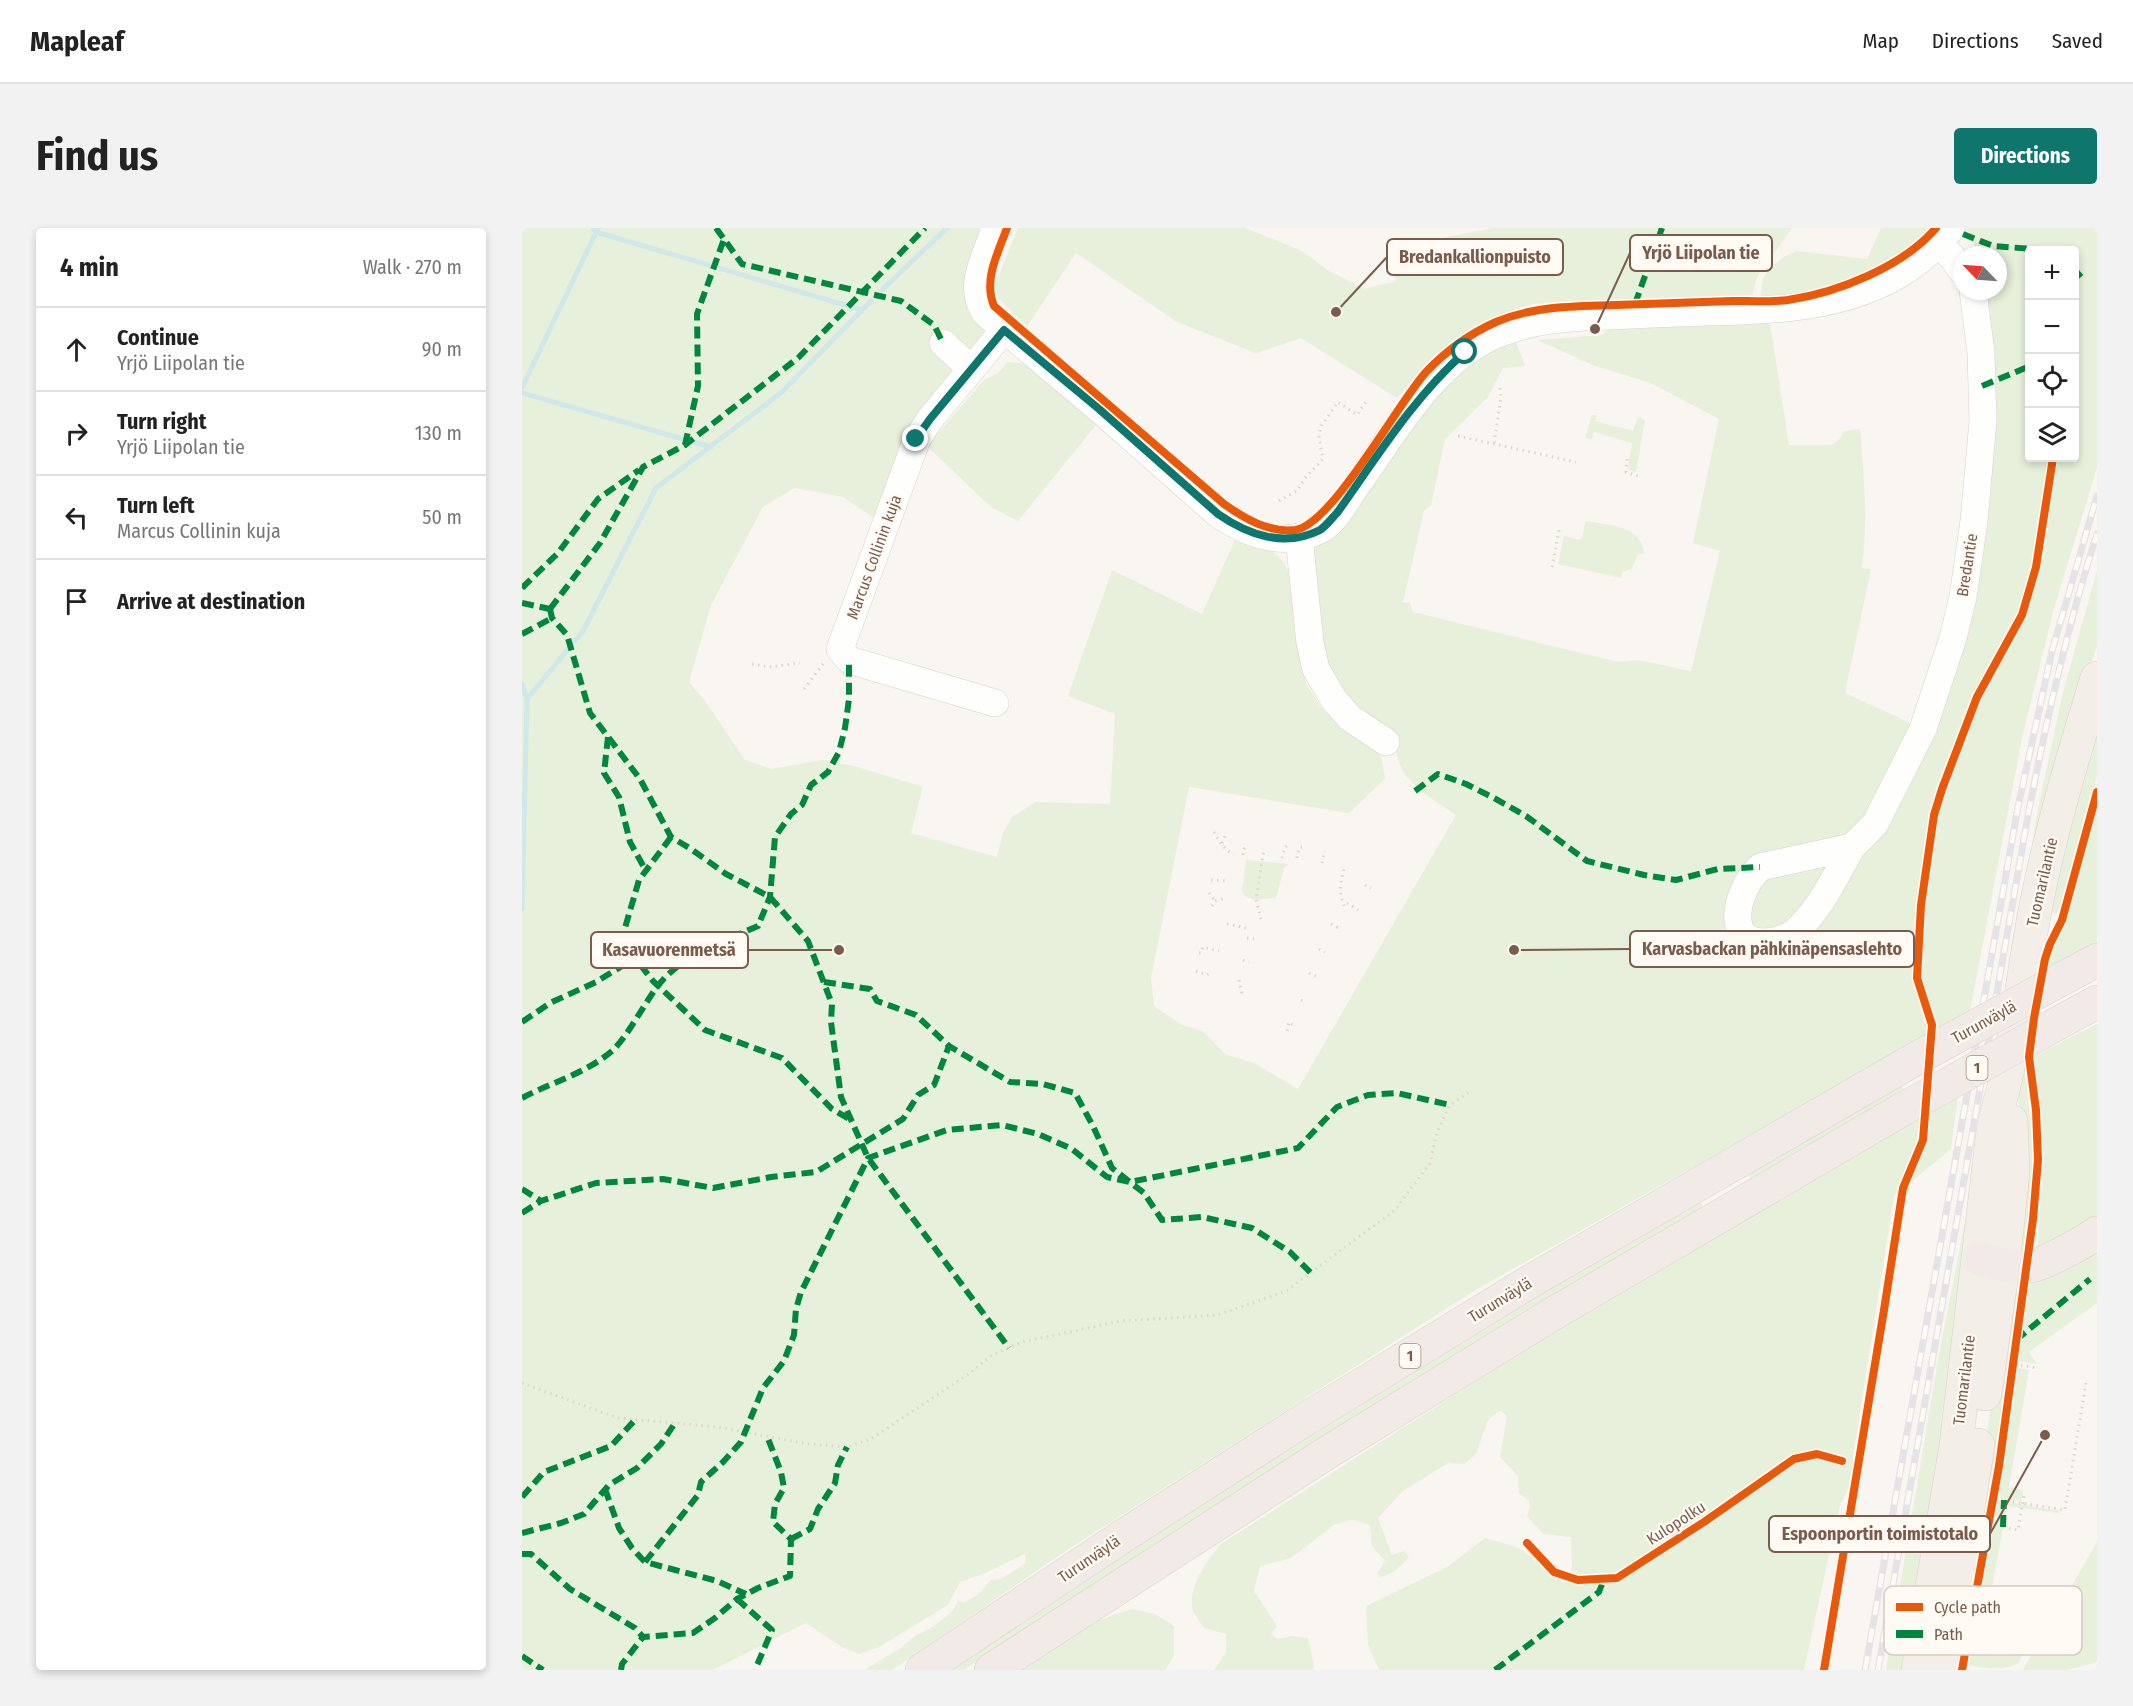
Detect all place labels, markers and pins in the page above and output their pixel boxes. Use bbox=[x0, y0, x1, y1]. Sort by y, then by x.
callout: Yrjö Liipolan tie bbox=[1630, 235, 1772, 271]
callout: Bredankallionpuisto bbox=[1387, 239, 1563, 275]
callout: Karvasbackan pähkinäpensaslehto bbox=[1630, 931, 1914, 967]
callout: Kasavuorenmetsä bbox=[591, 932, 748, 968]
callout: Espoonportin toimistotalo bbox=[1769, 1516, 1990, 1552]

